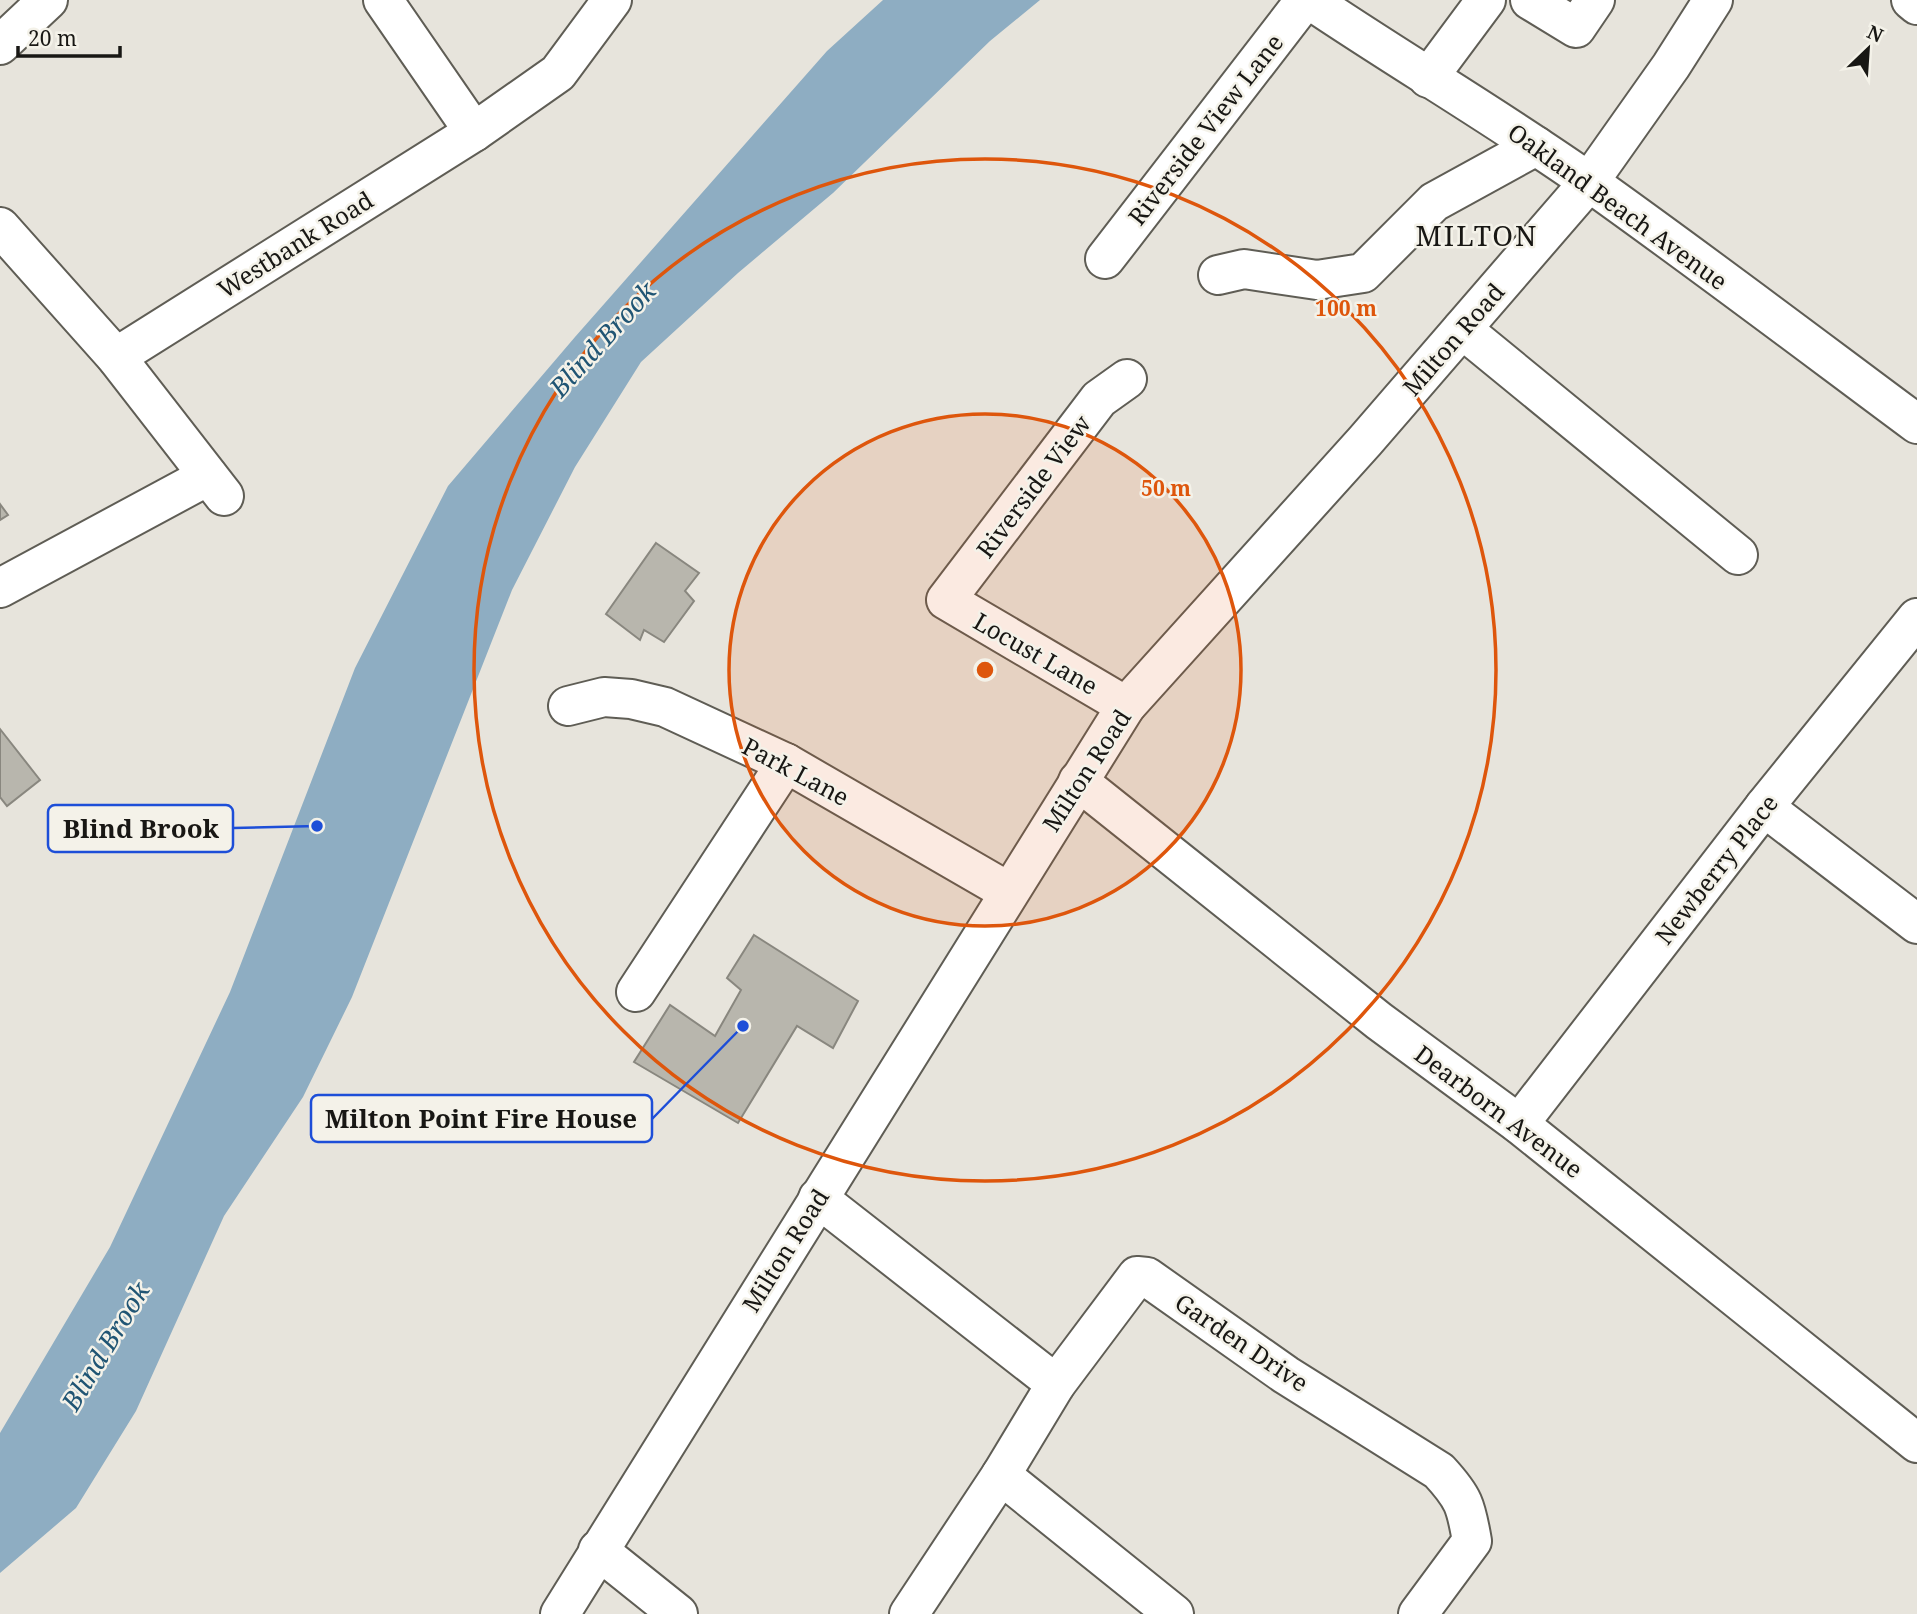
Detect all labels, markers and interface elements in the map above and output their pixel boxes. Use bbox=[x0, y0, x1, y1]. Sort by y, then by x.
scale bar bbox=[18, 14, 119, 58]
north arrow bbox=[1833, 14, 1903, 84]
text: N bbox=[1863, 19, 1887, 49]
text: 20 m bbox=[28, 24, 77, 52]
street label: Riverside View Lane bbox=[1120, 27, 1290, 231]
street label: Oakland Beach Avenue bbox=[1502, 115, 1734, 297]
street label: Westbank Road bbox=[211, 183, 379, 305]
district label: MILTON bbox=[1416, 216, 1538, 254]
water label: Blind Brook bbox=[540, 273, 664, 405]
street label: Milton Road bbox=[1395, 275, 1511, 402]
text: 100 m bbox=[1315, 294, 1377, 322]
street label: Riverside View bbox=[968, 407, 1098, 564]
text: 50 m bbox=[1141, 474, 1191, 502]
street label: Locust Lane bbox=[968, 604, 1104, 702]
centre of rings bbox=[973, 658, 997, 682]
street label: Milton Road bbox=[1034, 702, 1138, 837]
street label: Park Lane bbox=[737, 729, 855, 813]
street label: Newberry Place bbox=[1647, 787, 1785, 951]
callout: Blind Brook bbox=[48, 805, 233, 852]
text: Blind Brook bbox=[63, 810, 220, 846]
street label: Dearborn Avenue bbox=[1408, 1037, 1590, 1185]
callout: Milton Point Fire House bbox=[311, 1095, 652, 1142]
text: Milton Point Fire House bbox=[325, 1100, 637, 1136]
street label: Milton Road bbox=[734, 1182, 836, 1318]
water label: Blind Brook bbox=[52, 1274, 158, 1418]
street label: Garden Drive bbox=[1169, 1285, 1315, 1399]

